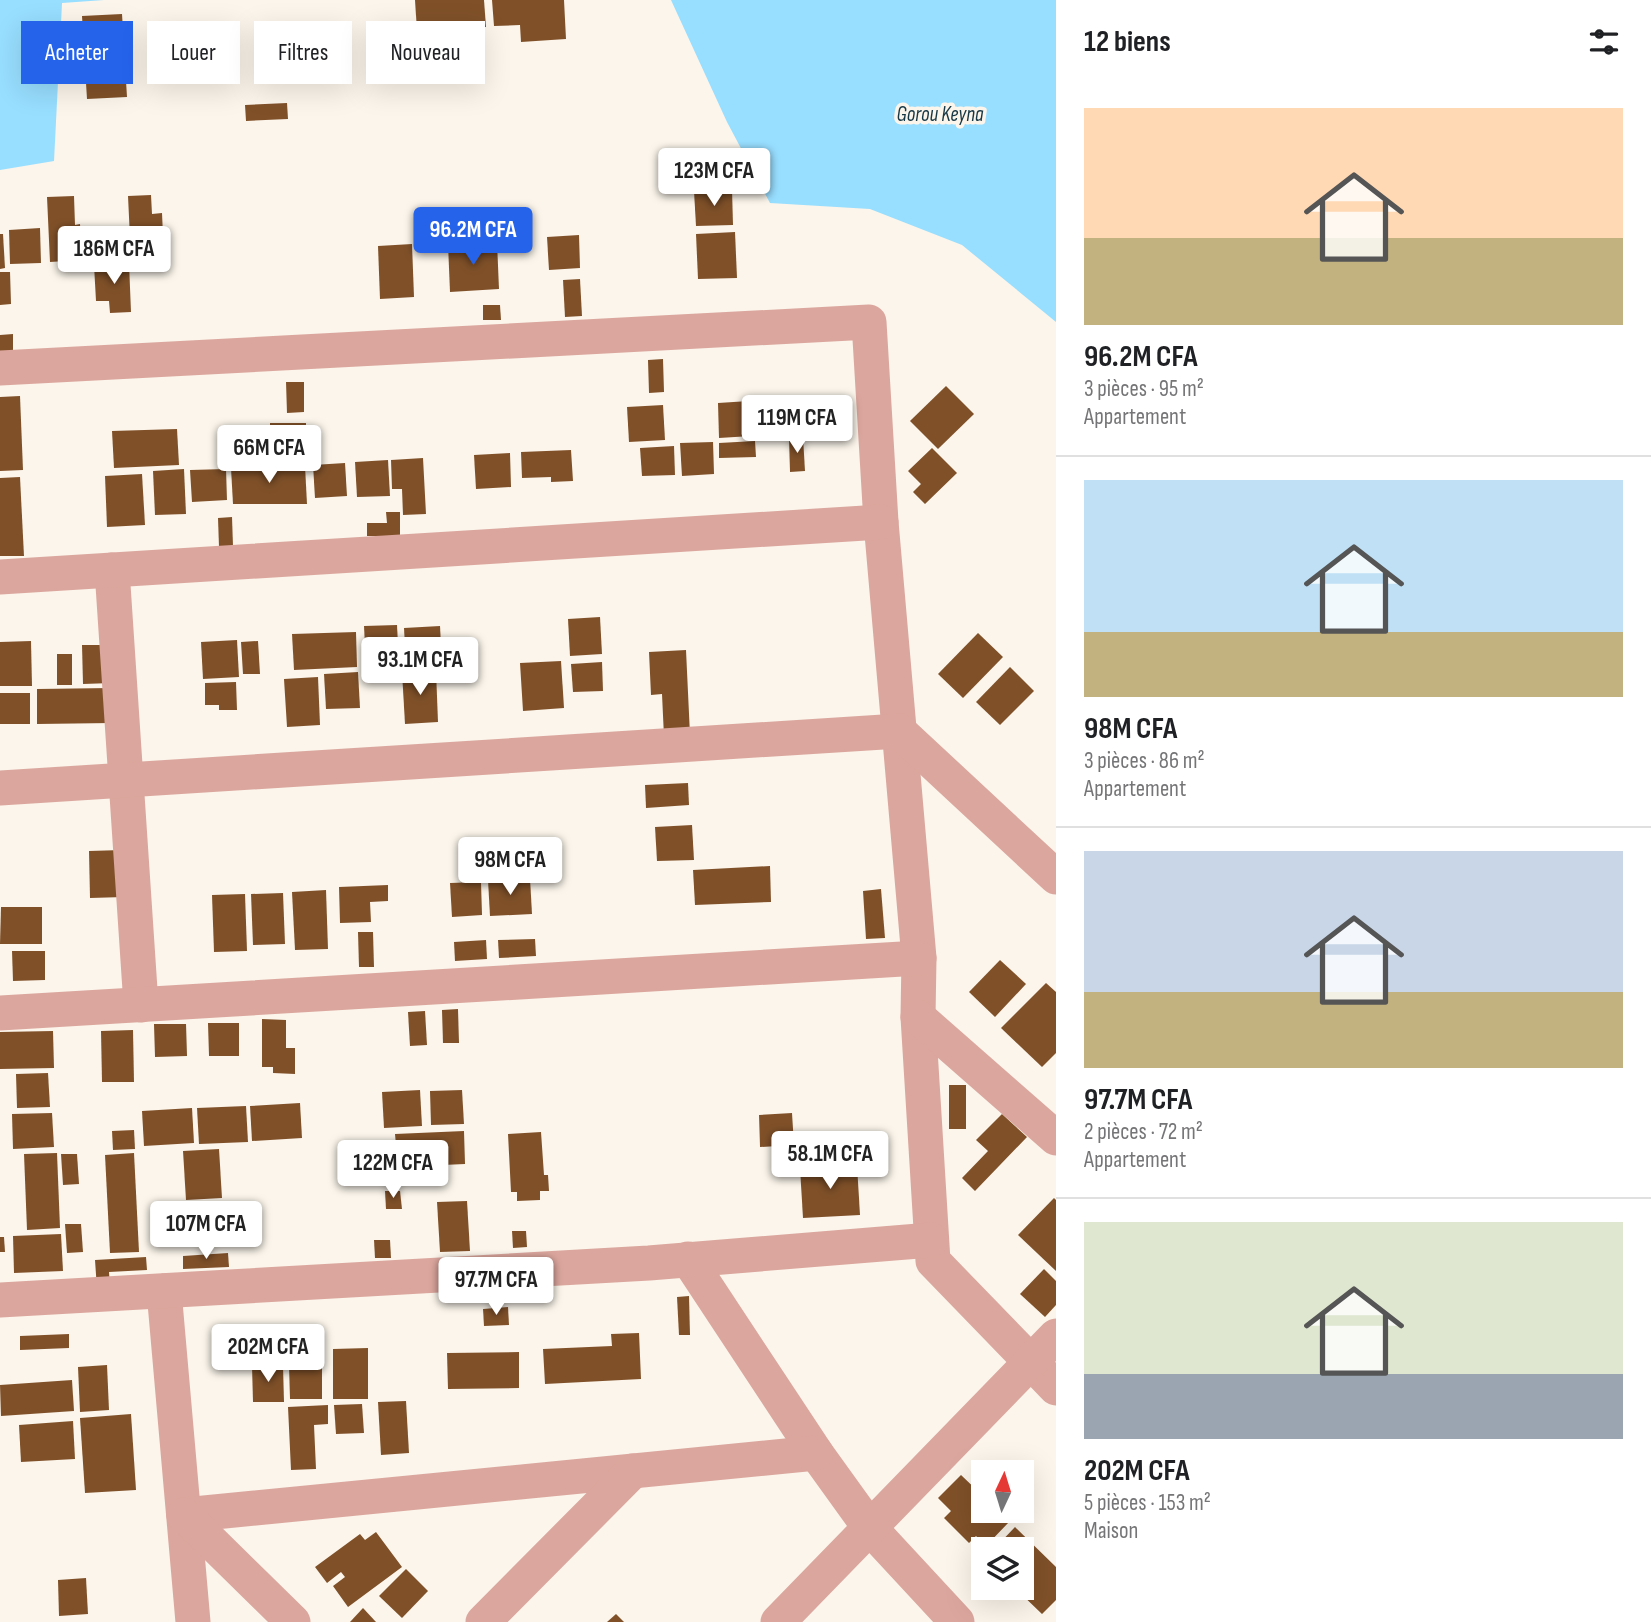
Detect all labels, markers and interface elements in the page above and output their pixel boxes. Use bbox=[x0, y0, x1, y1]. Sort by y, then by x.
chip: Acheter bbox=[21, 21, 133, 84]
chip: Louer bbox=[147, 21, 240, 84]
chip: Filtres bbox=[254, 21, 352, 84]
chip: Nouveau bbox=[366, 21, 485, 84]
icon: filters bbox=[1585, 23, 1623, 61]
text: 12 biens bbox=[1084, 24, 1171, 60]
water label: Gorou Keyna bbox=[896, 102, 984, 127]
pin: 123M CFA bbox=[642, 148, 786, 208]
icon: home bbox=[1291, 154, 1417, 280]
text: 123M CFA bbox=[674, 157, 754, 185]
pin: 96.2M CFA bbox=[393, 208, 553, 267]
text: 96.2M CFA bbox=[429, 216, 517, 244]
pin: 186M CFA bbox=[42, 226, 186, 286]
text: 186M CFA bbox=[74, 235, 154, 263]
text: 96.2M CFA bbox=[1084, 339, 1198, 375]
text: 3 pièces · 95 m² bbox=[1084, 375, 1204, 403]
pin: 119M CFA bbox=[725, 396, 869, 455]
text: Appartement bbox=[1084, 403, 1186, 431]
text: 119M CFA bbox=[758, 404, 836, 432]
pin: 66M CFA bbox=[204, 426, 334, 485]
text: 66M CFA bbox=[233, 434, 305, 462]
icon: home bbox=[1291, 526, 1417, 652]
pin: 93.1M CFA bbox=[340, 638, 500, 697]
text: 93.1M CFA bbox=[377, 646, 463, 674]
text: 98M CFA bbox=[1084, 711, 1177, 747]
text: 3 pièces · 86 m² bbox=[1084, 747, 1205, 775]
text: Appartement bbox=[1084, 775, 1186, 803]
pin: 98M CFA bbox=[445, 838, 575, 897]
text: 98M CFA bbox=[474, 846, 546, 874]
icon: home bbox=[1291, 897, 1417, 1023]
text: 97.7M CFA bbox=[1084, 1082, 1192, 1118]
text: 2 pièces · 72 m² bbox=[1084, 1118, 1203, 1146]
pin: 58.1M CFA bbox=[750, 1132, 910, 1191]
pin: 122M CFA bbox=[321, 1140, 465, 1200]
text: 58.1M CFA bbox=[787, 1140, 873, 1168]
text: Appartement bbox=[1084, 1146, 1186, 1174]
text: 122M CFA bbox=[353, 1149, 433, 1177]
pin: 107M CFA bbox=[134, 1202, 278, 1261]
text: 107M CFA bbox=[166, 1210, 246, 1238]
pin: 97.7M CFA bbox=[416, 1258, 576, 1317]
text: 97.7M CFA bbox=[454, 1266, 538, 1294]
icon: home bbox=[1291, 1268, 1417, 1394]
pin: 202M CFA bbox=[196, 1324, 340, 1384]
text: 202M CFA bbox=[228, 1333, 308, 1361]
text: 202M CFA bbox=[1084, 1453, 1190, 1489]
north arrow bbox=[971, 1460, 1034, 1522]
map controls bbox=[971, 1460, 1034, 1600]
text: 5 pièces · 153 m² bbox=[1084, 1489, 1211, 1517]
text: Maison bbox=[1084, 1517, 1138, 1545]
button: layers bbox=[971, 1537, 1034, 1600]

